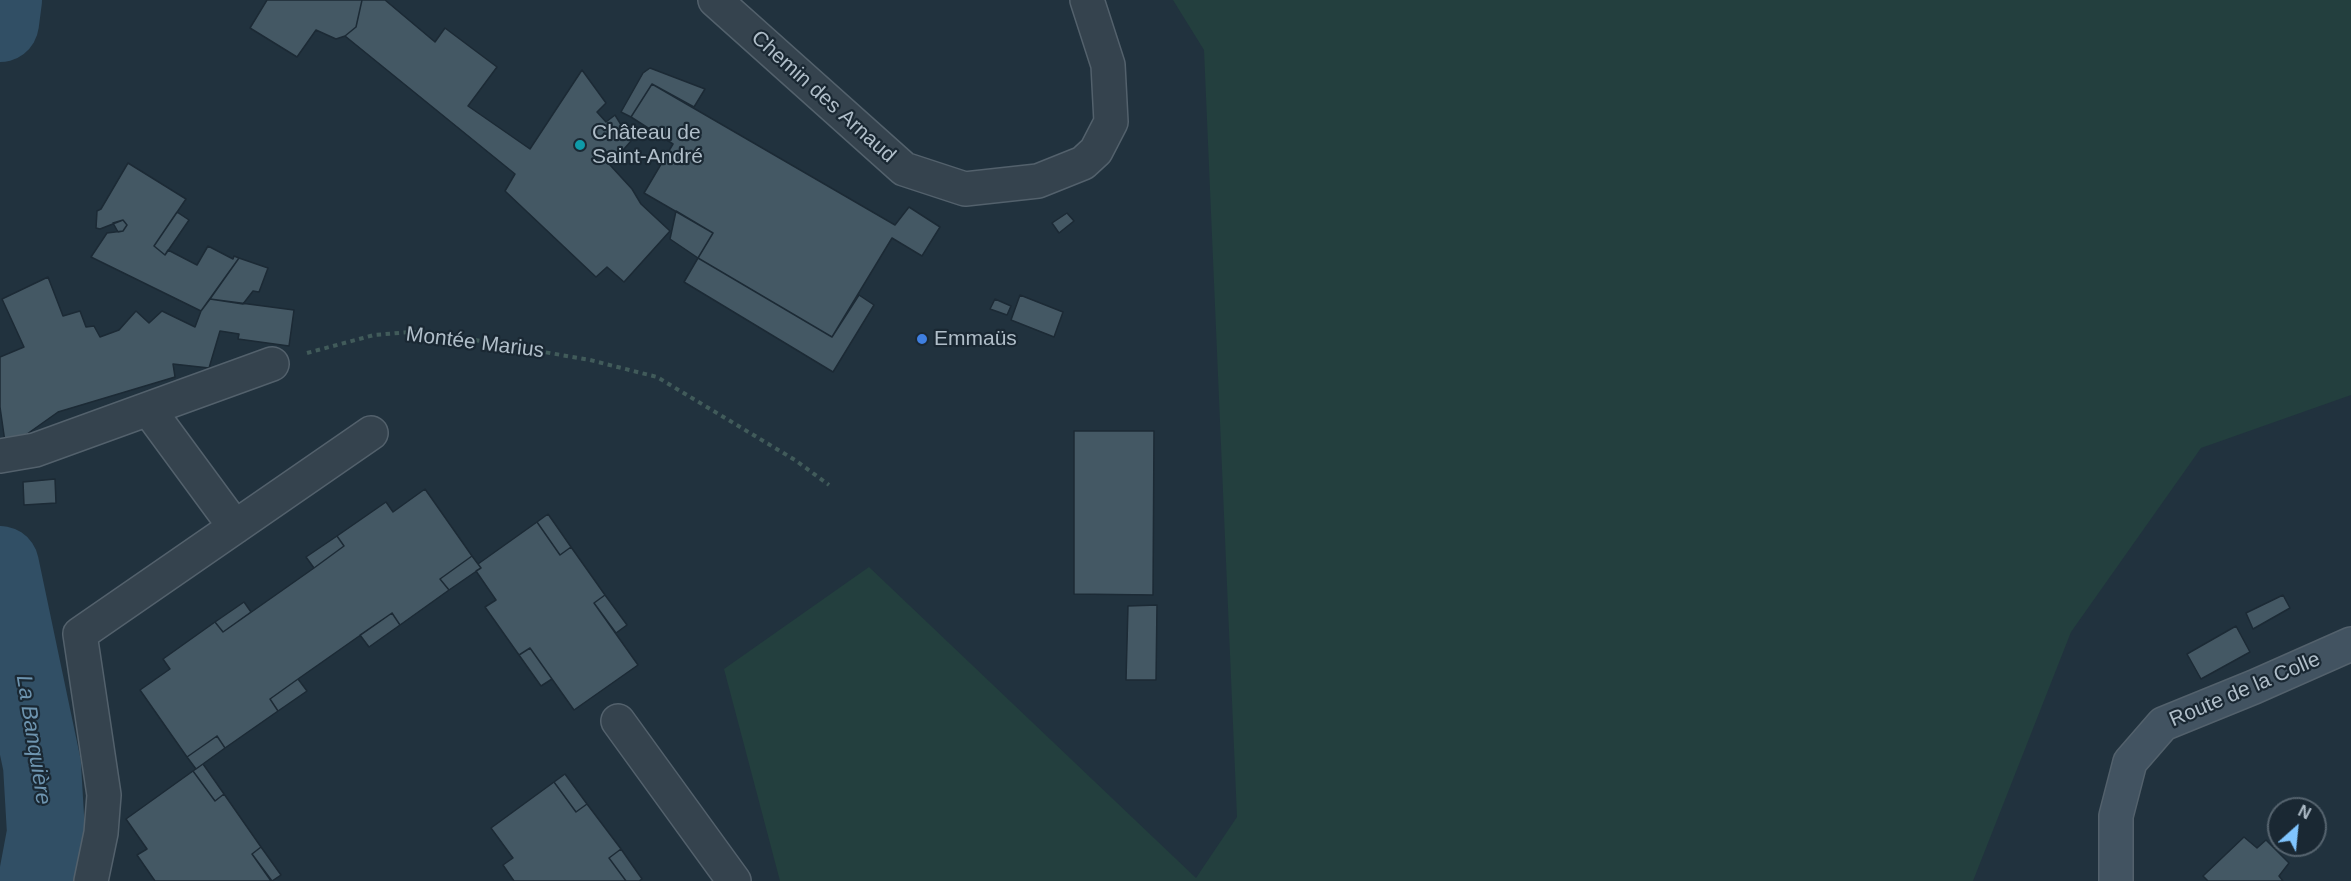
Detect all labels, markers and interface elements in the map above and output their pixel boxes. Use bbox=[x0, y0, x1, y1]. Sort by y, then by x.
street label: Chemin des Arnaud bbox=[746, 26, 900, 168]
place label: Château de Saint-André bbox=[592, 120, 703, 170]
marker: Château de Saint-André bbox=[573, 138, 587, 152]
street label: Montée Marius bbox=[405, 322, 545, 364]
place label: Emmaüs bbox=[934, 326, 1017, 352]
marker: Emmaüs bbox=[915, 332, 929, 346]
street label: Route de la Colle bbox=[2166, 647, 2324, 733]
water label: La Banquière bbox=[10, 673, 56, 807]
north arrow bbox=[2267, 797, 2327, 857]
text: N bbox=[2295, 802, 2314, 822]

